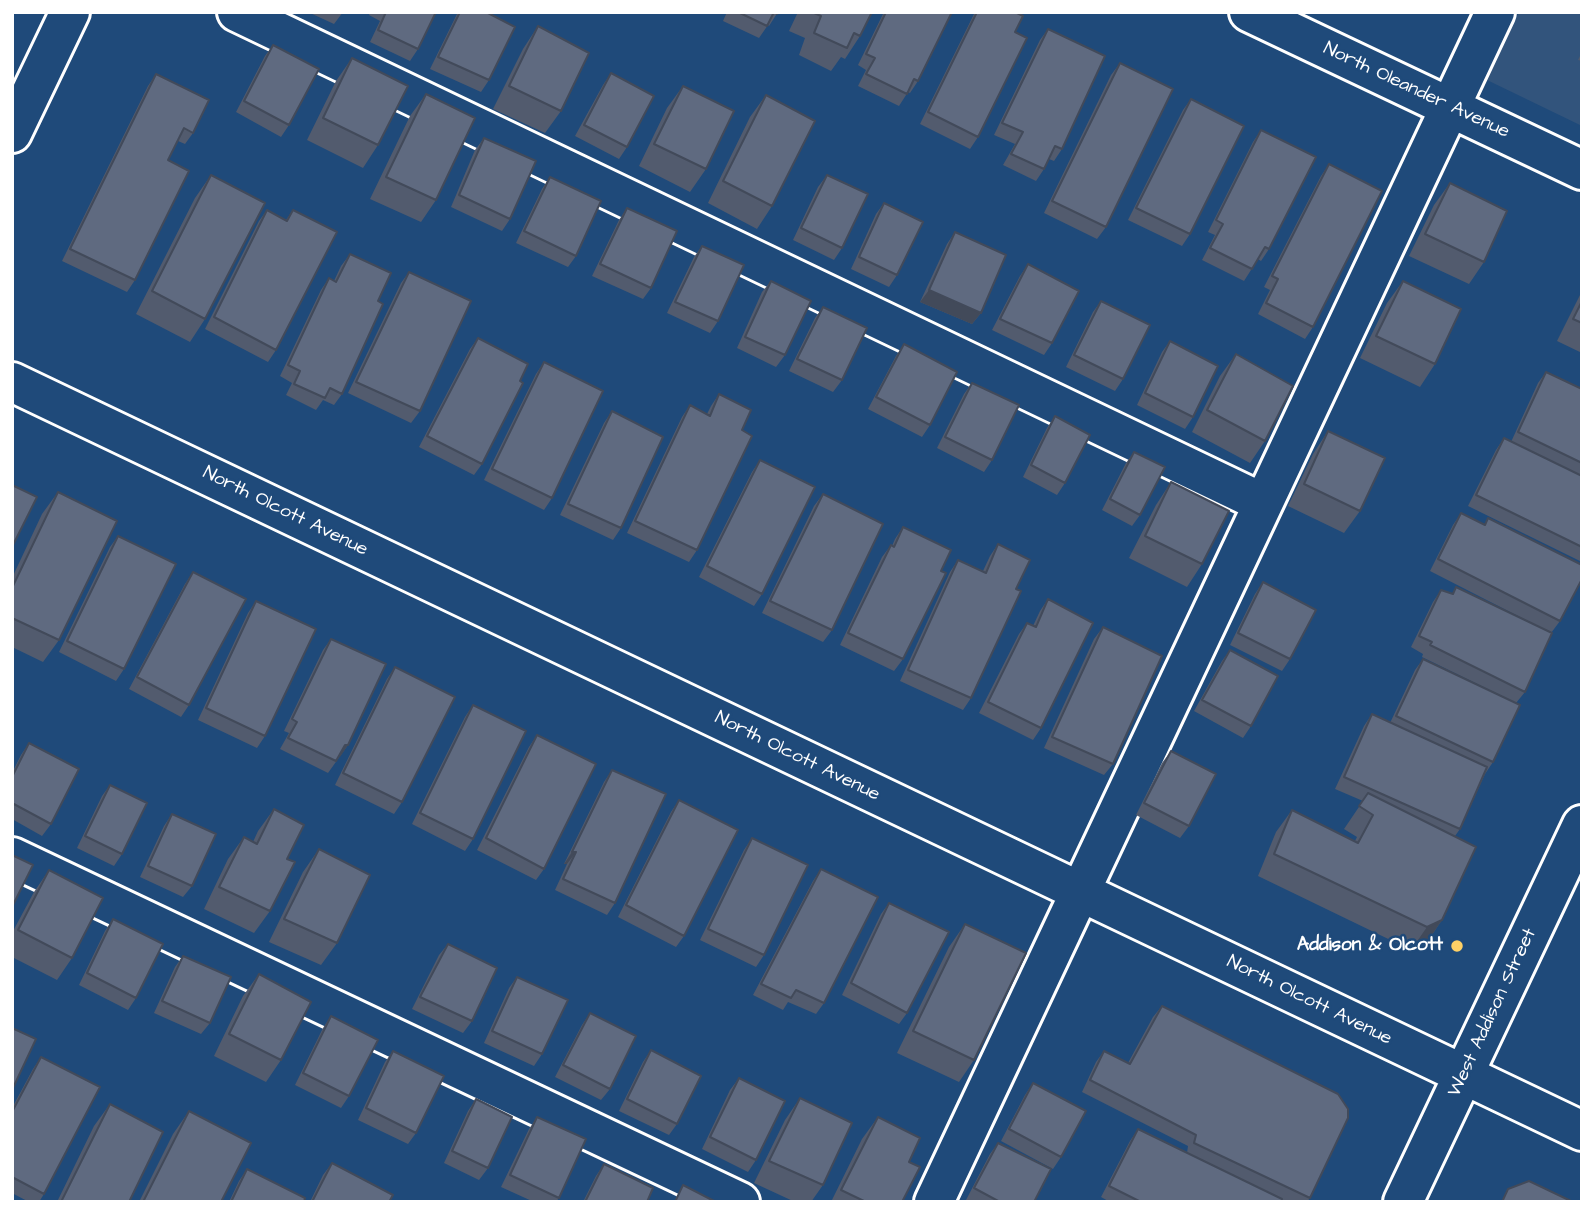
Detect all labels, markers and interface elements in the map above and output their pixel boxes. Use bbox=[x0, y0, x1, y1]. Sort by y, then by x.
street label: North Oleander Avenue bbox=[1319, 38, 1513, 144]
street label: North Olcott Avenue bbox=[199, 462, 371, 562]
street label: North Olcott Avenue bbox=[711, 707, 883, 807]
street label: West Addison Street bbox=[1444, 925, 1542, 1101]
place label: Addison & Olcott bbox=[1297, 935, 1443, 957]
marker: Addison & Olcott bbox=[1449, 938, 1465, 954]
street label: North Olcott Avenue bbox=[1223, 951, 1395, 1051]

